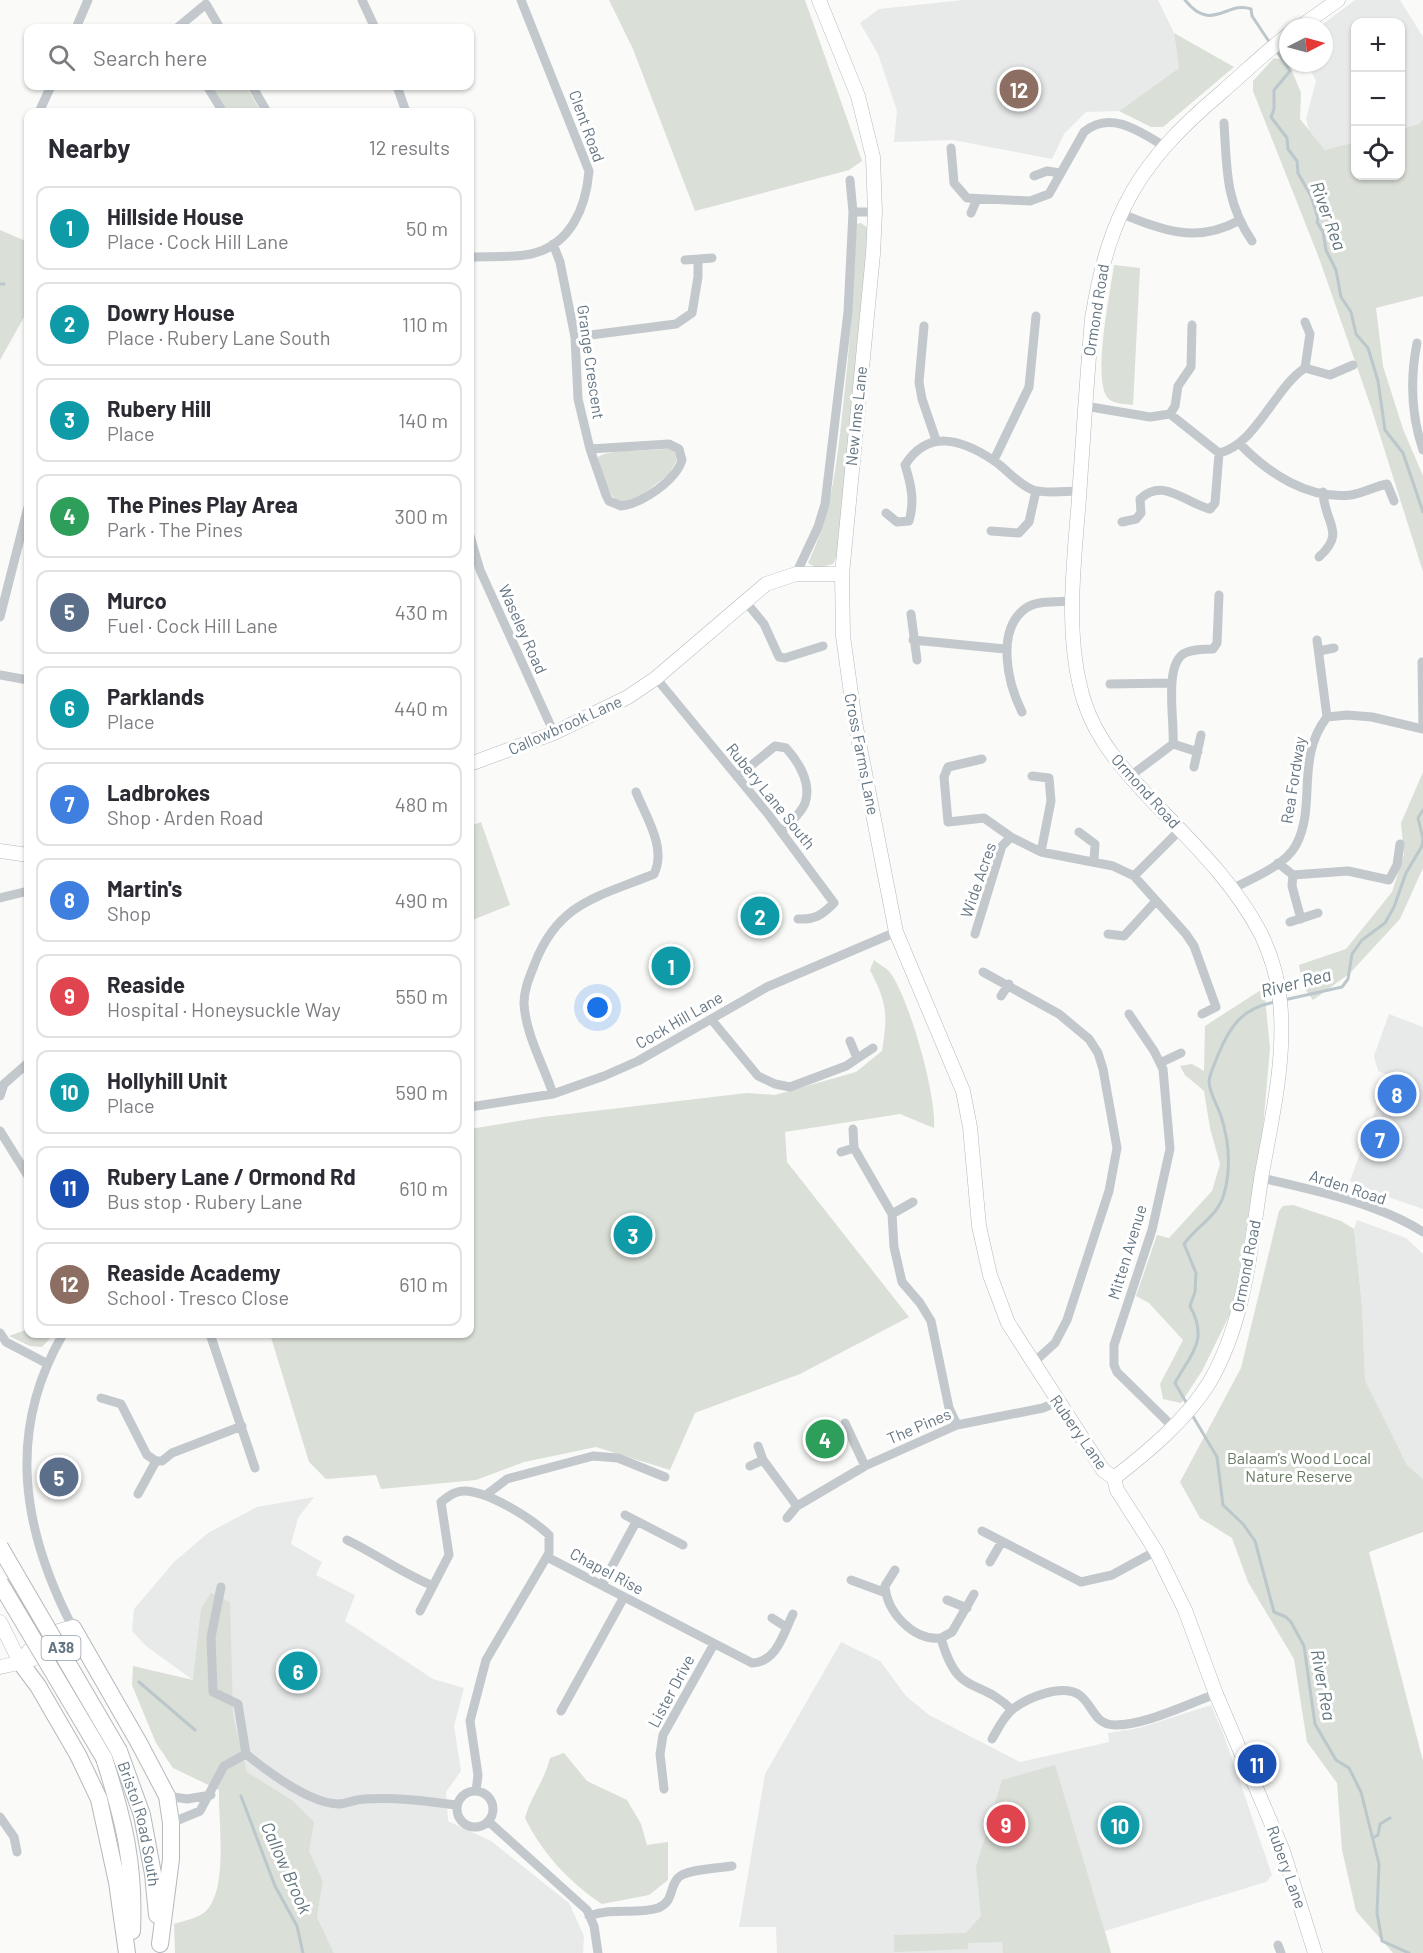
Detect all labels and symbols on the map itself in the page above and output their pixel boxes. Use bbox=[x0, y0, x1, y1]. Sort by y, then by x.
north arrow bbox=[1279, 18, 1333, 72]
pin: 12 bbox=[1000, 66, 1038, 112]
street label: Clent Road bbox=[566, 87, 609, 164]
water label: River Rea bbox=[1306, 178, 1352, 253]
street label: Ormond Road bbox=[1079, 262, 1112, 358]
street label: Grange Crescent bbox=[574, 303, 609, 420]
street label: New Inns Lane bbox=[841, 365, 870, 467]
street label: Waseley Road bbox=[495, 581, 552, 676]
street label: Callowbrook Lane bbox=[505, 691, 625, 758]
street label: Cross Farms Lane bbox=[841, 691, 884, 816]
street label: Rea Fordway bbox=[1276, 734, 1309, 825]
street label: Rubery Lane South bbox=[723, 739, 820, 853]
street label: Ormond Road bbox=[1108, 750, 1185, 832]
street label: Wide Acres bbox=[956, 840, 999, 920]
pin: 2 bbox=[740, 894, 780, 938]
pin: 1 bbox=[652, 944, 690, 988]
water label: River Rea bbox=[1258, 963, 1333, 1001]
street label: Cock Hill Lane bbox=[632, 987, 726, 1052]
your location bbox=[583, 993, 612, 1022]
pin: 8 bbox=[1378, 1072, 1416, 1116]
pin: 7 bbox=[1360, 1116, 1400, 1162]
street label: Arden Road bbox=[1307, 1165, 1389, 1208]
street label: Mitten Avenue bbox=[1103, 1202, 1150, 1302]
pin: 3 bbox=[614, 1212, 652, 1258]
street label: Ormond Road bbox=[1227, 1218, 1264, 1314]
street label: Rubery Lane bbox=[1047, 1391, 1112, 1473]
street label: The Pines bbox=[884, 1404, 954, 1447]
pin: 4 bbox=[806, 1416, 844, 1462]
park label: Balaam's Wood Local Nature Reserve bbox=[1227, 1448, 1371, 1485]
pin: 5 bbox=[40, 1454, 78, 1500]
street label: Chapel Rise bbox=[567, 1543, 647, 1598]
road number: A38 bbox=[42, 1636, 80, 1660]
pin: 6 bbox=[278, 1648, 318, 1694]
water label: River Rea bbox=[1307, 1648, 1341, 1722]
street label: Lister Drive bbox=[643, 1651, 698, 1730]
pin: 11 bbox=[1238, 1742, 1276, 1786]
street label: Bristol Road South bbox=[114, 1759, 164, 1887]
pin: 9 bbox=[986, 1802, 1026, 1846]
pin: 10 bbox=[1100, 1802, 1140, 1848]
water label: Callow Brook bbox=[257, 1818, 317, 1917]
street label: Rubery Lane bbox=[1264, 1823, 1311, 1911]

